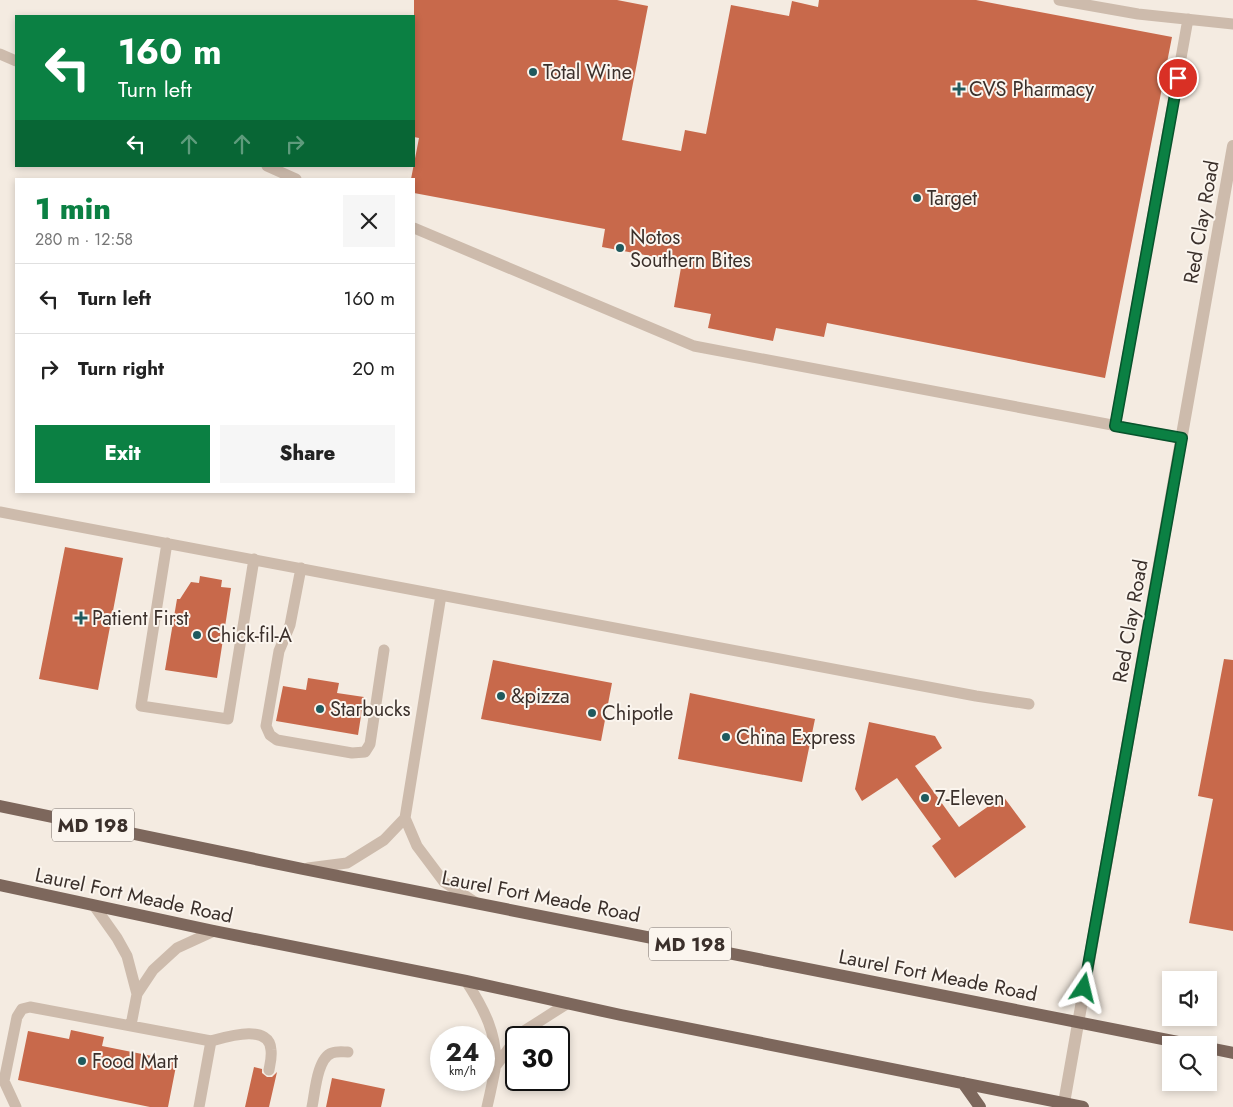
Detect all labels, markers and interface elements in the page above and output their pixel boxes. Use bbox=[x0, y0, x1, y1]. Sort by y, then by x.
text: 160 m bbox=[118, 27, 222, 77]
icon: left bbox=[35, 35, 100, 100]
pin bbox=[1157, 57, 1199, 99]
place label: Total Wine bbox=[543, 58, 632, 87]
icon: arrive bbox=[1164, 64, 1192, 92]
marker: Total Wine bbox=[527, 66, 539, 78]
text: Turn left bbox=[118, 73, 192, 105]
place label: CVS Pharmacy bbox=[969, 75, 1094, 104]
marker: CVS Pharmacy bbox=[953, 83, 965, 95]
icon: left bbox=[122, 130, 150, 158]
icon: ahead bbox=[175, 130, 203, 158]
icon: ahead bbox=[228, 130, 256, 158]
icon: right bbox=[281, 130, 309, 158]
street label: Red Clay Road bbox=[1176, 158, 1227, 286]
place label: Target bbox=[927, 184, 977, 213]
text: 1 min bbox=[35, 187, 111, 230]
marker: Target bbox=[911, 192, 923, 204]
button: close bbox=[343, 195, 395, 247]
place label: Notos Southern Bites bbox=[630, 223, 751, 275]
text: 280 m · 12:58 bbox=[35, 228, 133, 251]
marker: Notos Southern Bites bbox=[614, 242, 626, 254]
icon: left bbox=[35, 285, 63, 313]
text: Turn left bbox=[78, 285, 151, 312]
text: 160 m bbox=[344, 285, 395, 312]
icon: right bbox=[35, 355, 63, 383]
text: Turn right bbox=[78, 355, 164, 382]
text: 20 m bbox=[352, 355, 395, 382]
button: Exit bbox=[35, 425, 210, 483]
button: Share bbox=[220, 425, 395, 483]
street label: Red Clay Road bbox=[1105, 557, 1156, 685]
place label: Patient First bbox=[92, 604, 189, 633]
marker: Patient First bbox=[74, 611, 88, 625]
place label: Chick-fil-A bbox=[207, 621, 293, 650]
marker: Chick-fil-A bbox=[191, 629, 203, 641]
place label: &pizza bbox=[511, 682, 570, 711]
marker: &pizza bbox=[495, 690, 507, 702]
place label: Starbucks bbox=[330, 695, 411, 724]
place label: Chipotle bbox=[602, 699, 673, 728]
marker: Starbucks bbox=[314, 703, 326, 715]
marker: Chipotle bbox=[586, 707, 598, 719]
place label: China Express bbox=[736, 723, 855, 752]
marker: China Express bbox=[720, 731, 732, 743]
place label: 7-Eleven bbox=[935, 784, 1005, 813]
marker: 7-Eleven bbox=[919, 792, 931, 804]
road number: MD 198 bbox=[52, 808, 134, 842]
street label: Laurel Fort Meade Road bbox=[32, 860, 235, 931]
street label: Laurel Fort Meade Road bbox=[439, 863, 643, 930]
road number: MD 198 bbox=[649, 928, 731, 961]
street label: Laurel Fort Meade Road bbox=[836, 942, 1040, 1009]
position arrow bbox=[1057, 961, 1109, 1013]
map controls bbox=[1162, 971, 1217, 1091]
button: sound bbox=[1162, 971, 1217, 1026]
speed limit sign: 30 bbox=[505, 1026, 570, 1091]
text: 24 bbox=[446, 1034, 479, 1070]
button: search bbox=[1162, 1036, 1217, 1091]
place label: Food Mart bbox=[92, 1047, 178, 1076]
marker: Food Mart bbox=[76, 1055, 88, 1067]
text: km/h bbox=[449, 1062, 476, 1080]

